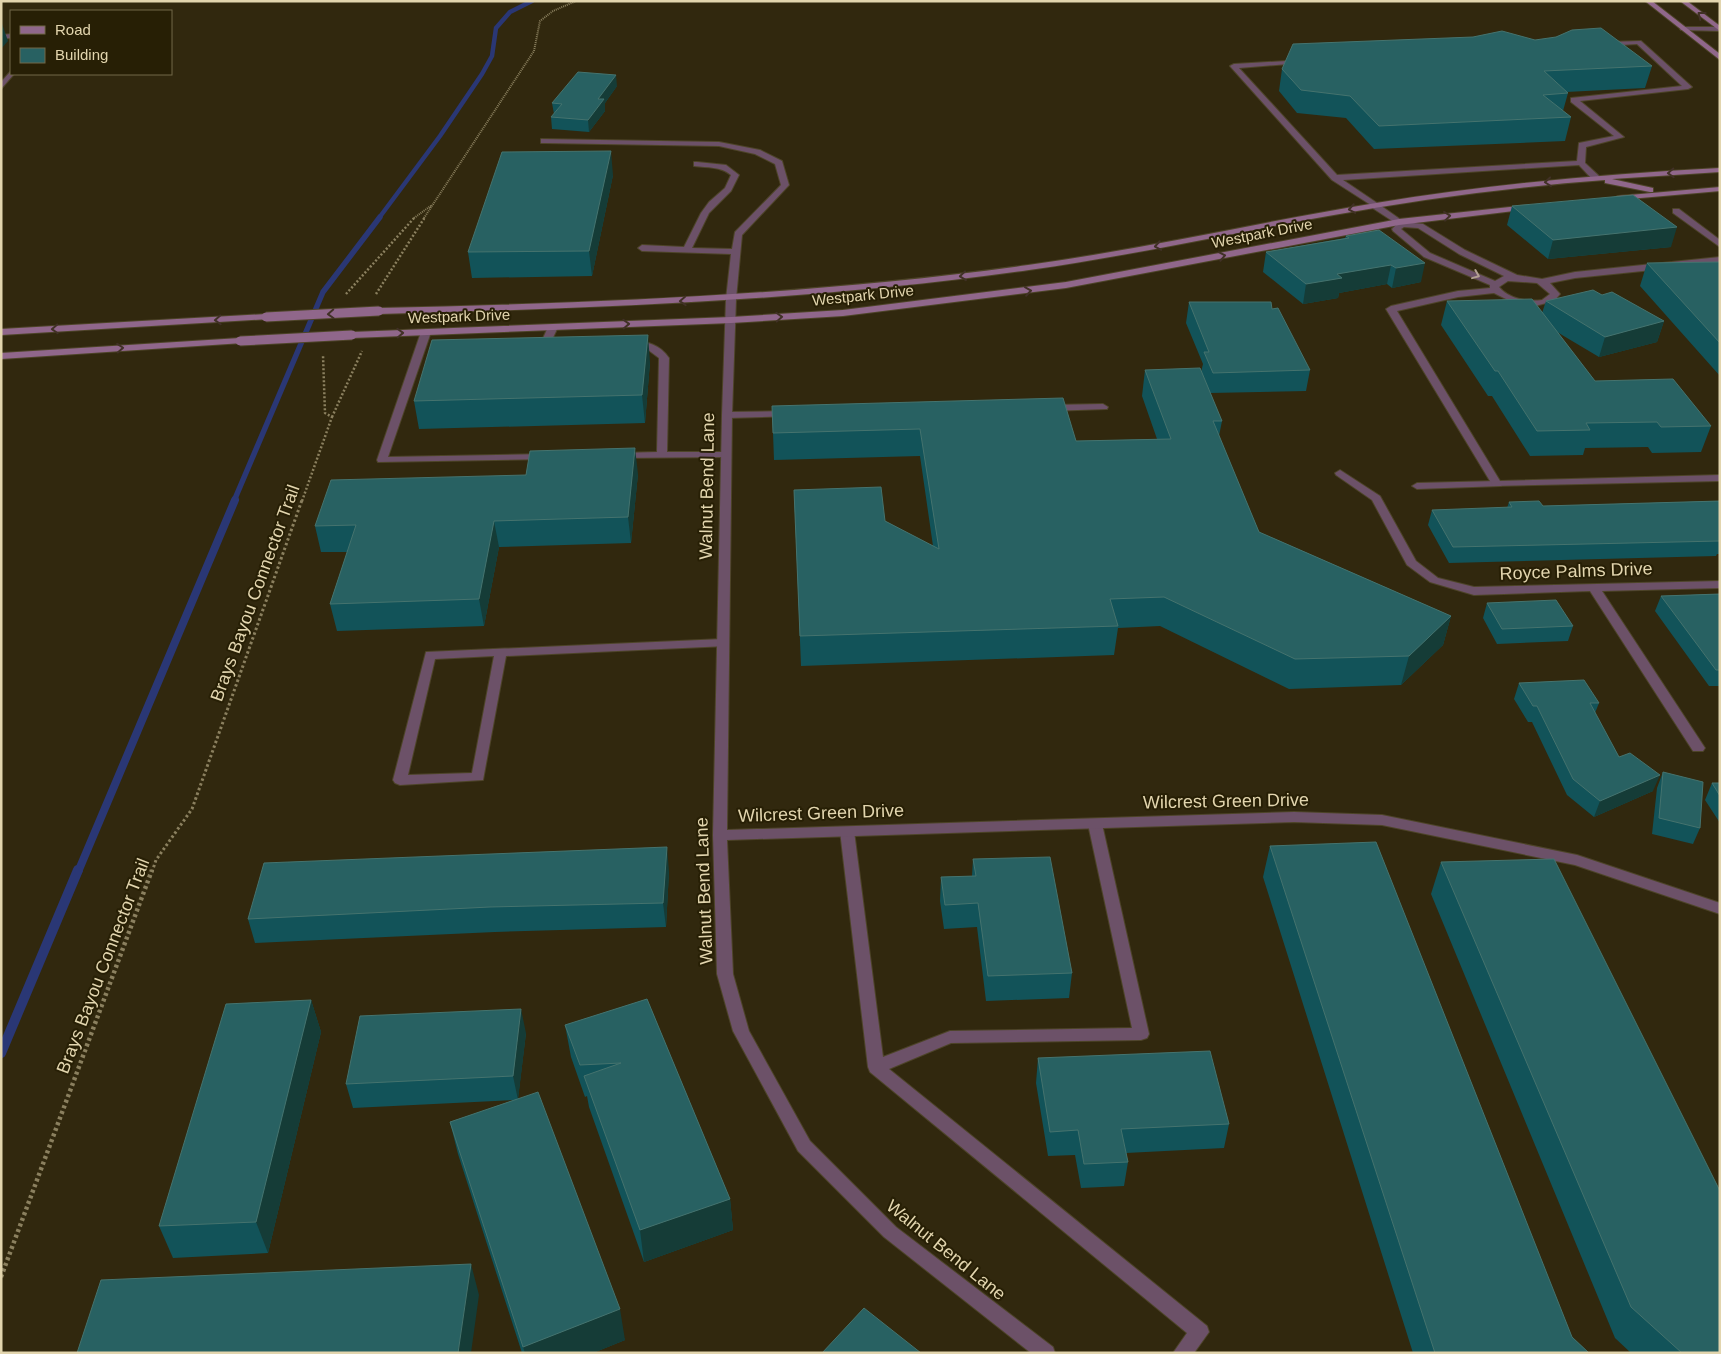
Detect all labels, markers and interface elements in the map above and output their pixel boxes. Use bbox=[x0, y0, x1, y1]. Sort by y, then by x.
legend bbox=[10, 10, 172, 75]
one-way arrow bbox=[1698, 13, 1707, 21]
text: Road bbox=[55, 21, 91, 38]
text: Building bbox=[55, 46, 108, 63]
one-way arrow bbox=[1667, 168, 1675, 179]
one-way arrow bbox=[1544, 176, 1552, 187]
one-way arrow bbox=[1348, 203, 1357, 213]
one-way arrow bbox=[1443, 211, 1451, 222]
street label: Westpark Drive bbox=[1210, 215, 1314, 251]
one-way arrow bbox=[1154, 240, 1163, 250]
one-way arrow bbox=[1218, 251, 1226, 261]
one-way arrow bbox=[1471, 269, 1480, 280]
one-way arrow bbox=[959, 270, 967, 281]
street label: Westpark Drive bbox=[811, 281, 915, 309]
one-way arrow bbox=[1023, 286, 1032, 296]
one-way arrow bbox=[678, 296, 686, 306]
street label: Westpark Drive bbox=[408, 306, 510, 326]
one-way arrow bbox=[327, 308, 335, 319]
one-way arrow bbox=[775, 312, 783, 323]
one-way arrow bbox=[213, 314, 221, 325]
one-way arrow bbox=[623, 319, 631, 329]
one-way arrow bbox=[51, 323, 59, 334]
one-way arrow bbox=[397, 328, 405, 338]
one-way arrow bbox=[116, 343, 124, 354]
street label: Walnut Bend Lane bbox=[696, 412, 718, 560]
street label: Brays Bayou Connector Trail bbox=[206, 482, 304, 704]
street label: Royce Palms Drive bbox=[1499, 558, 1653, 584]
street label: Wilcrest Green Drive bbox=[1143, 790, 1309, 812]
street label: Wilcrest Green Drive bbox=[738, 800, 904, 826]
street label: Walnut Bend Lane bbox=[691, 817, 717, 965]
street label: Brays Bayou Connector Trail bbox=[53, 855, 153, 1077]
street label: Walnut Bend Lane bbox=[882, 1196, 1010, 1304]

